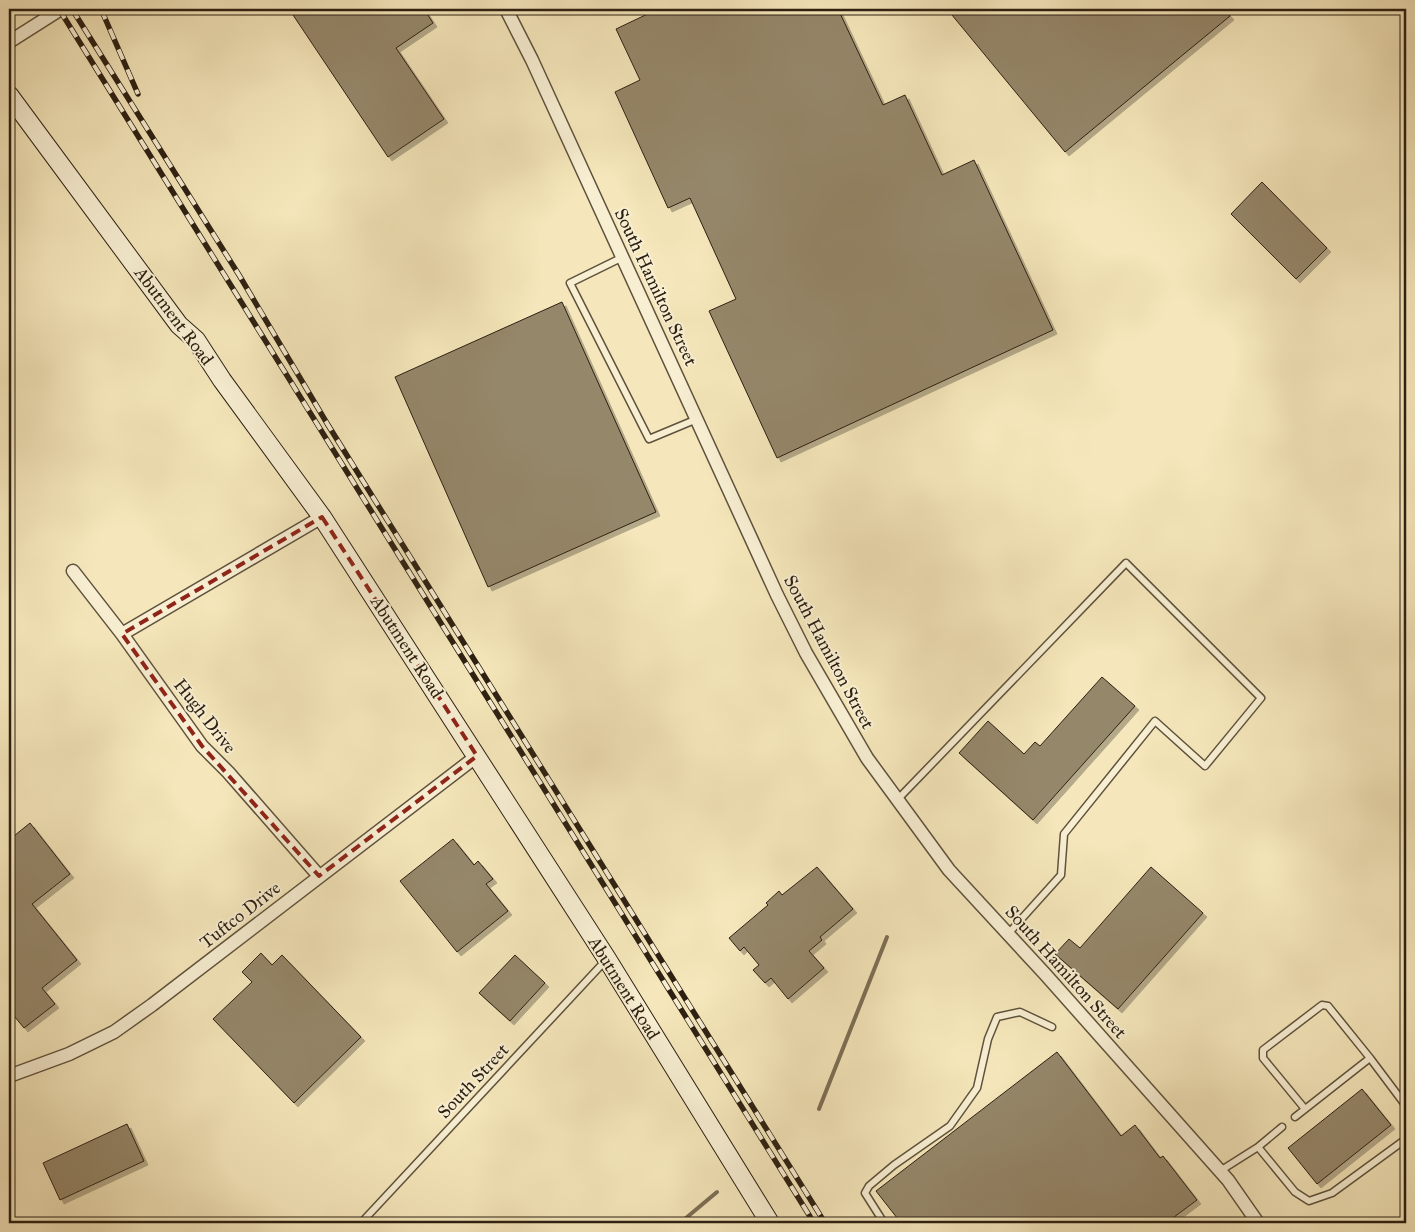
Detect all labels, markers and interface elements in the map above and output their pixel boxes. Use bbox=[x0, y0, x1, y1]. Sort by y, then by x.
street label: South Hamilton Street bbox=[610, 205, 702, 370]
street label: Abutment Road bbox=[129, 262, 218, 370]
street label: South Hamilton Street bbox=[779, 571, 879, 733]
street label: Abutment Road bbox=[365, 591, 448, 702]
street label: Hugh Drive bbox=[168, 674, 241, 758]
street label: Tuftco Drive bbox=[195, 877, 285, 953]
street label: South Hamilton Street bbox=[1000, 901, 1132, 1044]
street label: Abutment Road bbox=[583, 931, 664, 1044]
street label: South Street bbox=[433, 1039, 514, 1123]

